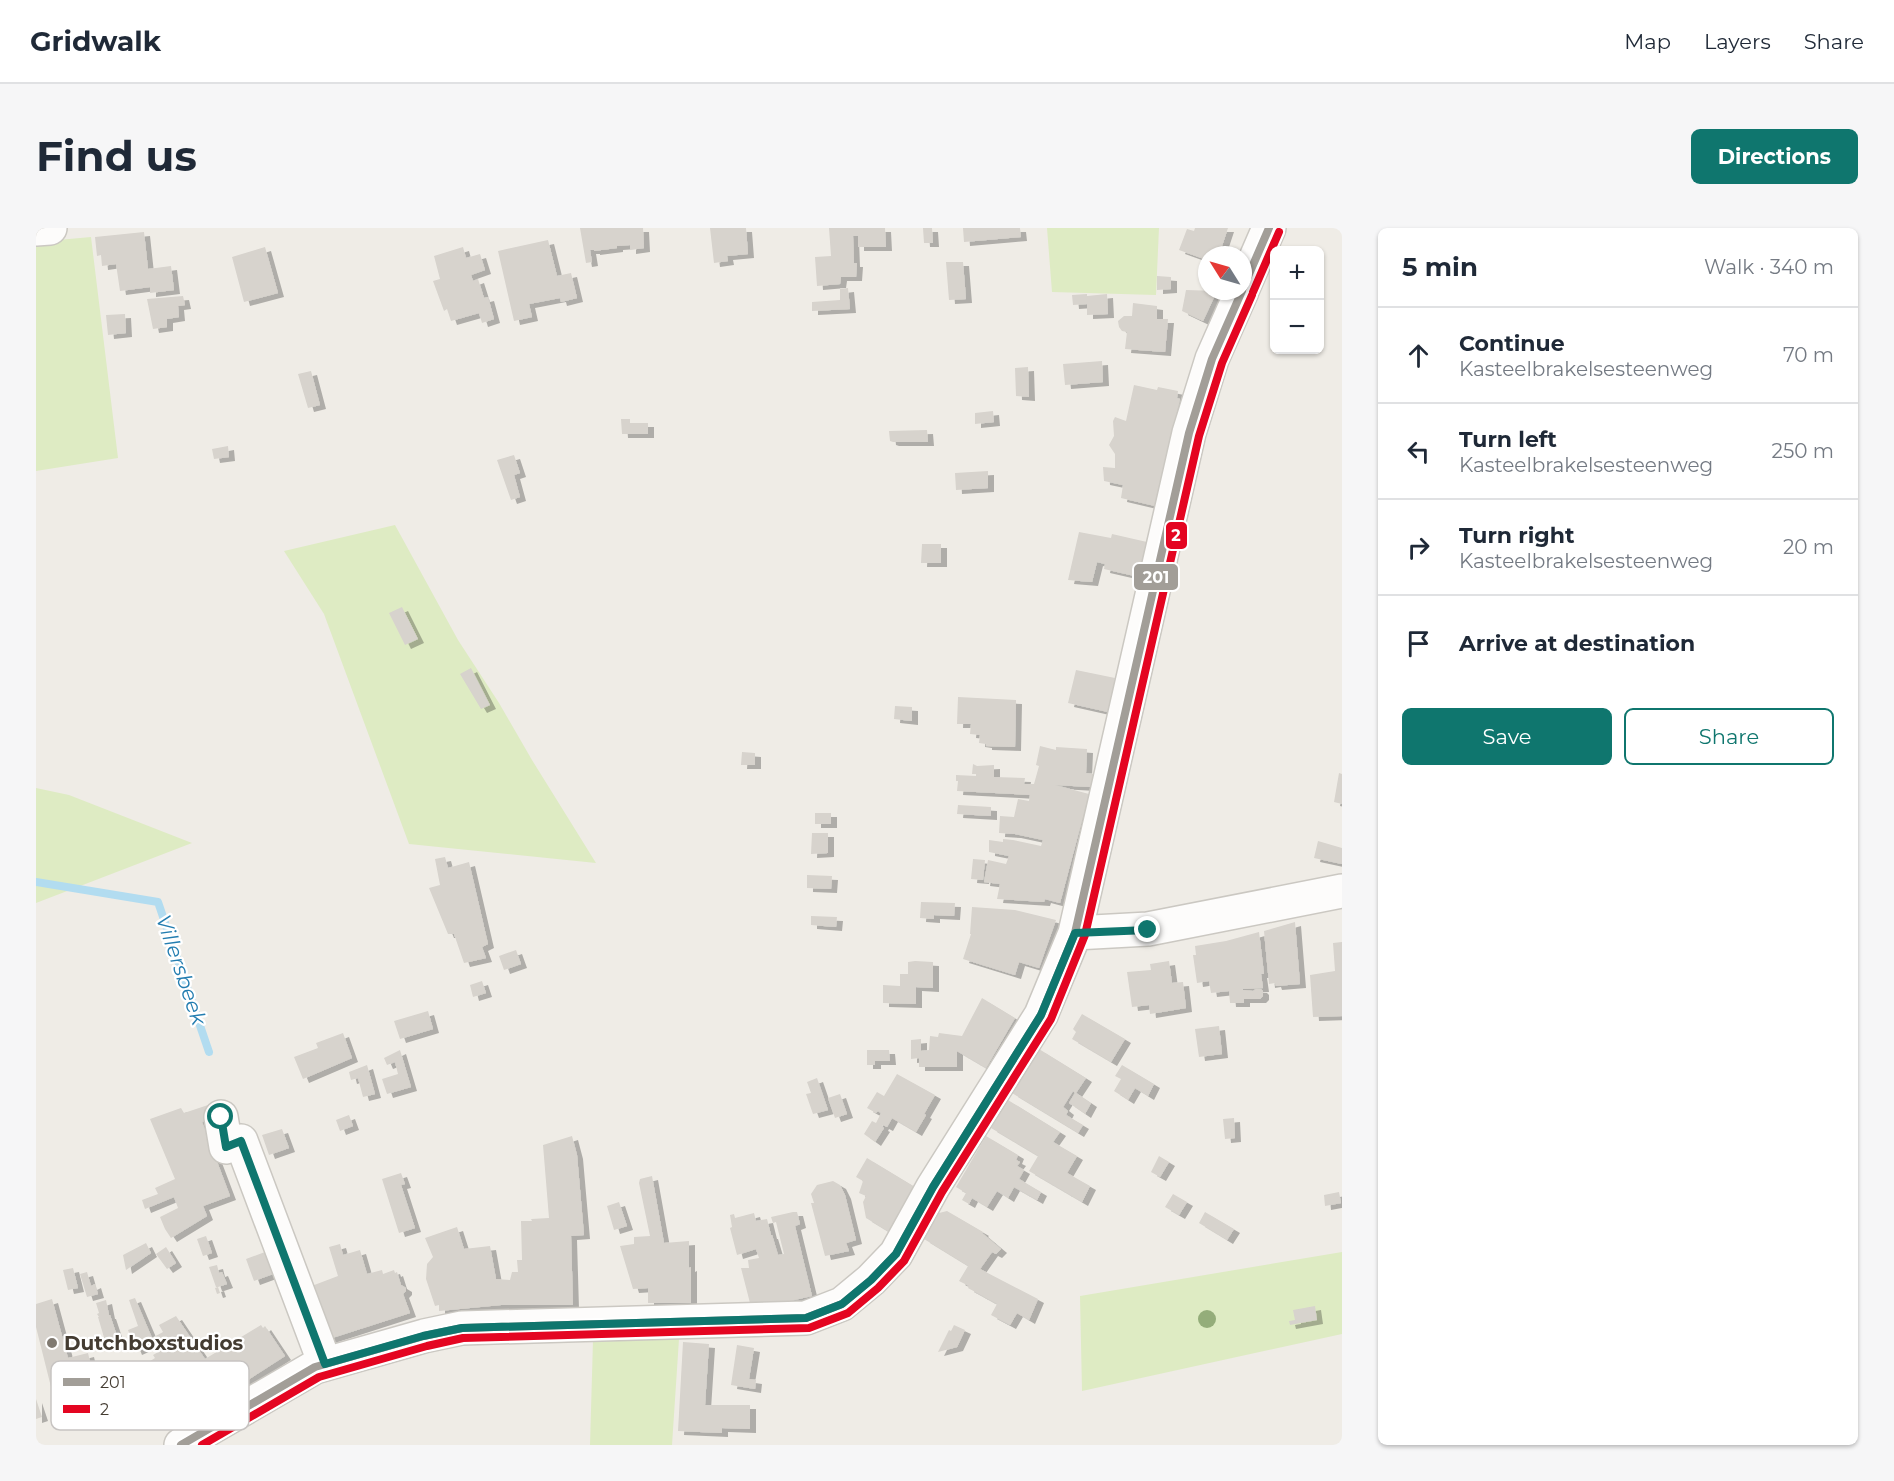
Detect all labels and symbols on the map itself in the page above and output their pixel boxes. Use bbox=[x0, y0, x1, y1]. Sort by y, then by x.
north arrow bbox=[1198, 246, 1252, 300]
line badge: 2 bbox=[1165, 521, 1188, 550]
text: 2 bbox=[1171, 526, 1181, 545]
line badge: 201 bbox=[1133, 563, 1179, 591]
text: 201 bbox=[1143, 568, 1169, 587]
water label: Villersbeek bbox=[151, 912, 212, 1030]
route end bbox=[1134, 916, 1160, 942]
route start bbox=[207, 1103, 233, 1129]
place label: Dutchboxstudios bbox=[64, 1331, 244, 1355]
marker: Dutchboxstudios bbox=[45, 1336, 59, 1350]
legend bbox=[51, 1361, 249, 1430]
text: 201 bbox=[100, 1373, 125, 1392]
text: 2 bbox=[100, 1400, 109, 1419]

